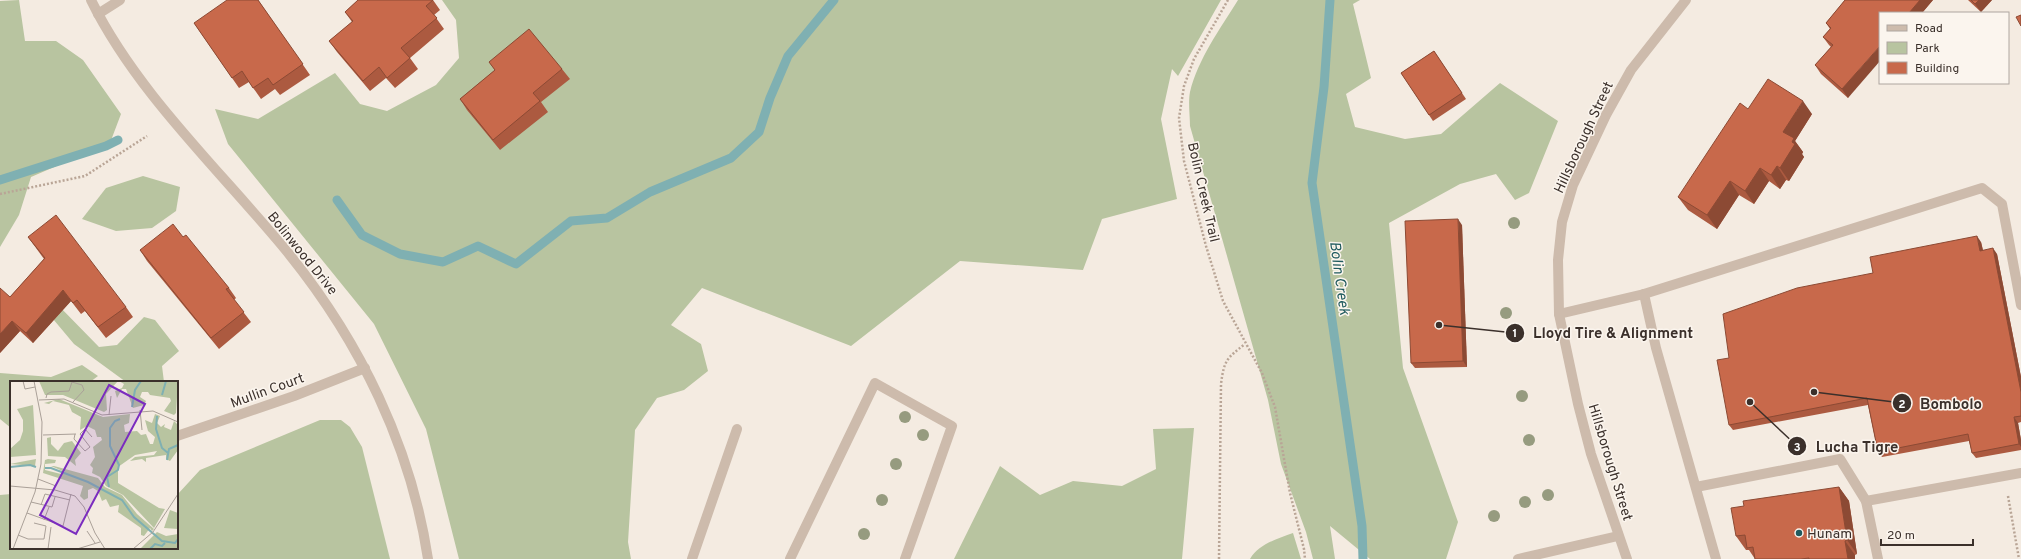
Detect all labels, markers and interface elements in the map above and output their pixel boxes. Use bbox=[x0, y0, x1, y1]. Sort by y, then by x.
legend bbox=[1879, 12, 2009, 84]
text: Road bbox=[1915, 21, 1943, 37]
text: Park bbox=[1915, 41, 1940, 57]
text: Building bbox=[1915, 61, 1959, 77]
street label: Hillsborough Street bbox=[1551, 79, 1618, 196]
street label: Bolin Creek Trail bbox=[1183, 141, 1222, 244]
street label: Bolinwood Drive bbox=[263, 209, 341, 299]
water label: Bolin Creek bbox=[1324, 240, 1353, 317]
callout: Lloyd Tire & Alignment bbox=[1505, 319, 1702, 346]
text: Lloyd Tire & Alignment bbox=[1533, 325, 1693, 344]
text: 1 bbox=[1513, 326, 1517, 342]
street label: Mullin Court bbox=[228, 370, 307, 413]
inset map bbox=[10, 381, 178, 549]
callout: Bombolo bbox=[1892, 390, 1990, 417]
text: Bombolo bbox=[1920, 396, 1982, 415]
text: 2 bbox=[1898, 397, 1906, 413]
street label: Hillsborough Street bbox=[1584, 402, 1635, 523]
callout: Lucha Tigre bbox=[1787, 433, 1906, 460]
text: Lucha Tigre bbox=[1816, 439, 1898, 458]
text: 3 bbox=[1793, 440, 1801, 456]
scale bar bbox=[1881, 521, 1973, 547]
place label: Hunam bbox=[1807, 526, 1852, 543]
marker: Hunam bbox=[1794, 528, 1804, 538]
text: 20 m bbox=[1887, 528, 1915, 544]

